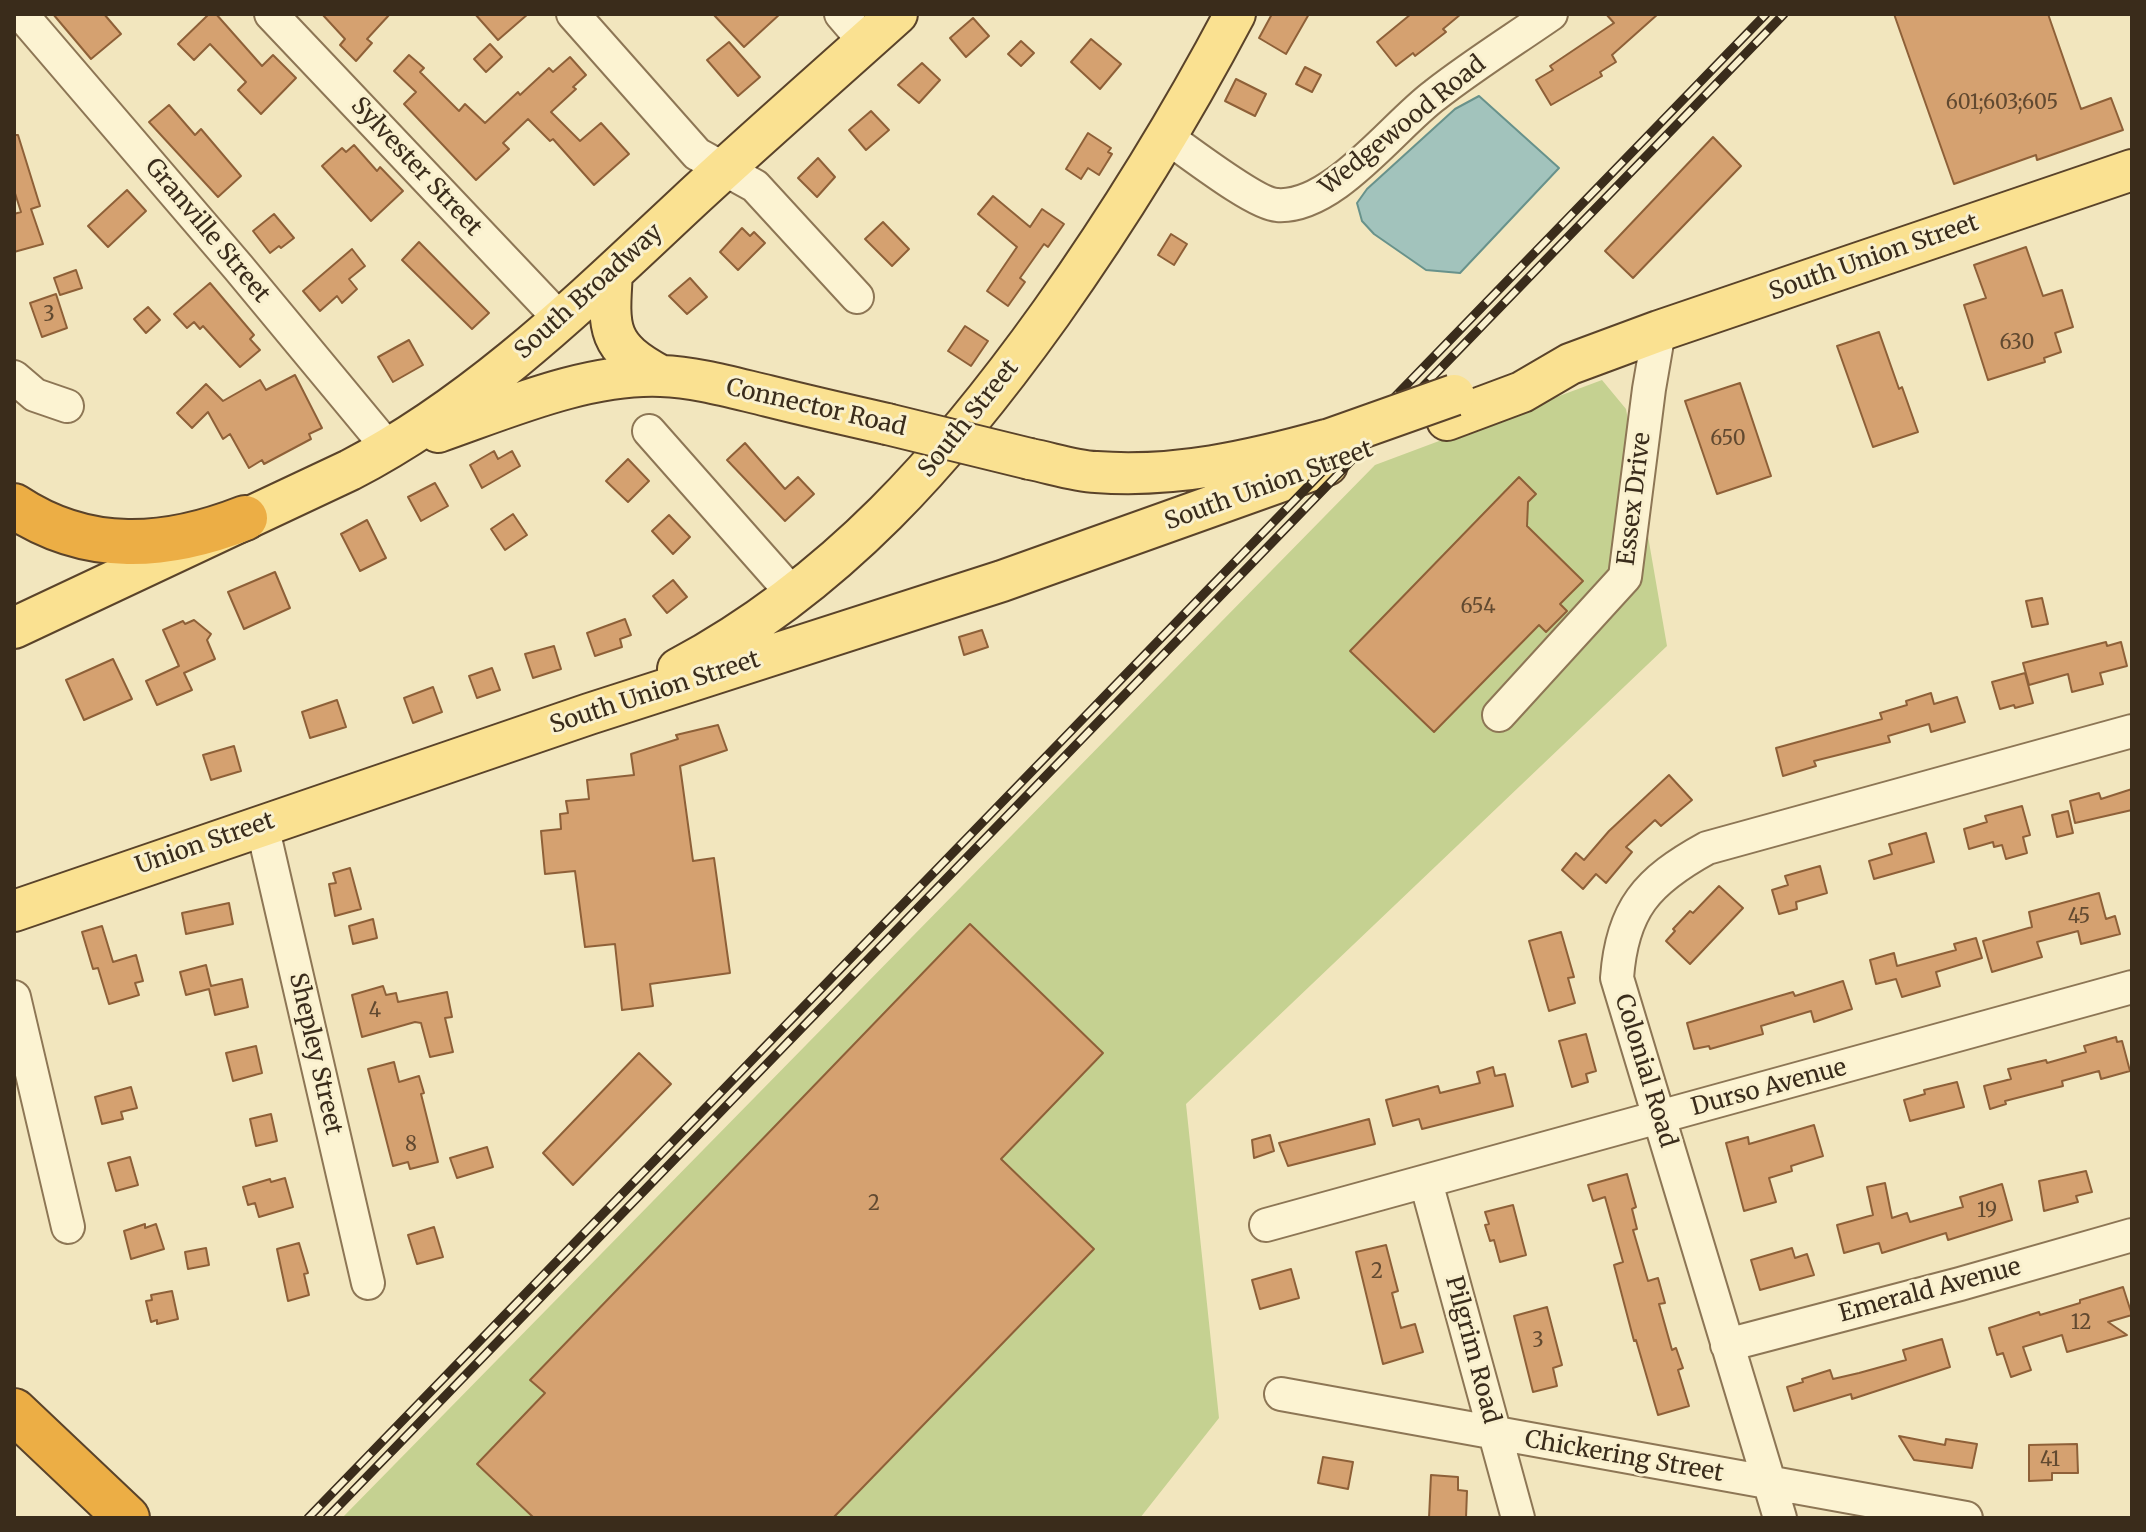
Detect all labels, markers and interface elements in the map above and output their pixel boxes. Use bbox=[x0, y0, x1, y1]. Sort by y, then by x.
street label: Wedgewood Road bbox=[1314, 50, 1492, 202]
house number: 601;603;605 bbox=[1946, 91, 2058, 115]
street label: Sylvester Street bbox=[345, 92, 487, 242]
street label: Granville Street bbox=[138, 153, 276, 309]
street label: South Union Street bbox=[1766, 209, 1982, 307]
street label: South Broadway bbox=[509, 218, 669, 366]
house number: 3 bbox=[43, 303, 55, 327]
house number: 630 bbox=[2000, 331, 2034, 355]
street label: South Street bbox=[913, 354, 1025, 484]
street label: Connector Road bbox=[723, 373, 909, 443]
house number: 650 bbox=[1710, 427, 1746, 451]
street label: Essex Drive bbox=[1613, 431, 1657, 567]
street label: South Union Street bbox=[1161, 435, 1377, 537]
house number: 654 bbox=[1461, 595, 1495, 619]
street label: South Union Street bbox=[546, 645, 764, 741]
street label: Union Street bbox=[132, 807, 278, 881]
house number: 45 bbox=[2068, 905, 2090, 929]
street label: Shepley Street bbox=[282, 970, 348, 1138]
street label: Colonial Road bbox=[1608, 991, 1682, 1151]
house number: 4 bbox=[369, 999, 381, 1023]
street label: Durso Avenue bbox=[1688, 1053, 1850, 1123]
house number: 8 bbox=[405, 1133, 417, 1157]
house number: 2 bbox=[868, 1192, 880, 1216]
house number: 19 bbox=[1977, 1199, 1997, 1223]
street label: Emerald Avenue bbox=[1836, 1253, 2024, 1329]
house number: 2 bbox=[1371, 1260, 1383, 1284]
street label: Pilgrim Road bbox=[1438, 1273, 1506, 1427]
house number: 12 bbox=[2071, 1311, 2091, 1335]
house number: 3 bbox=[1532, 1329, 1544, 1353]
street label: Chickering Street bbox=[1522, 1425, 1726, 1489]
house number: 41 bbox=[2040, 1448, 2060, 1472]

